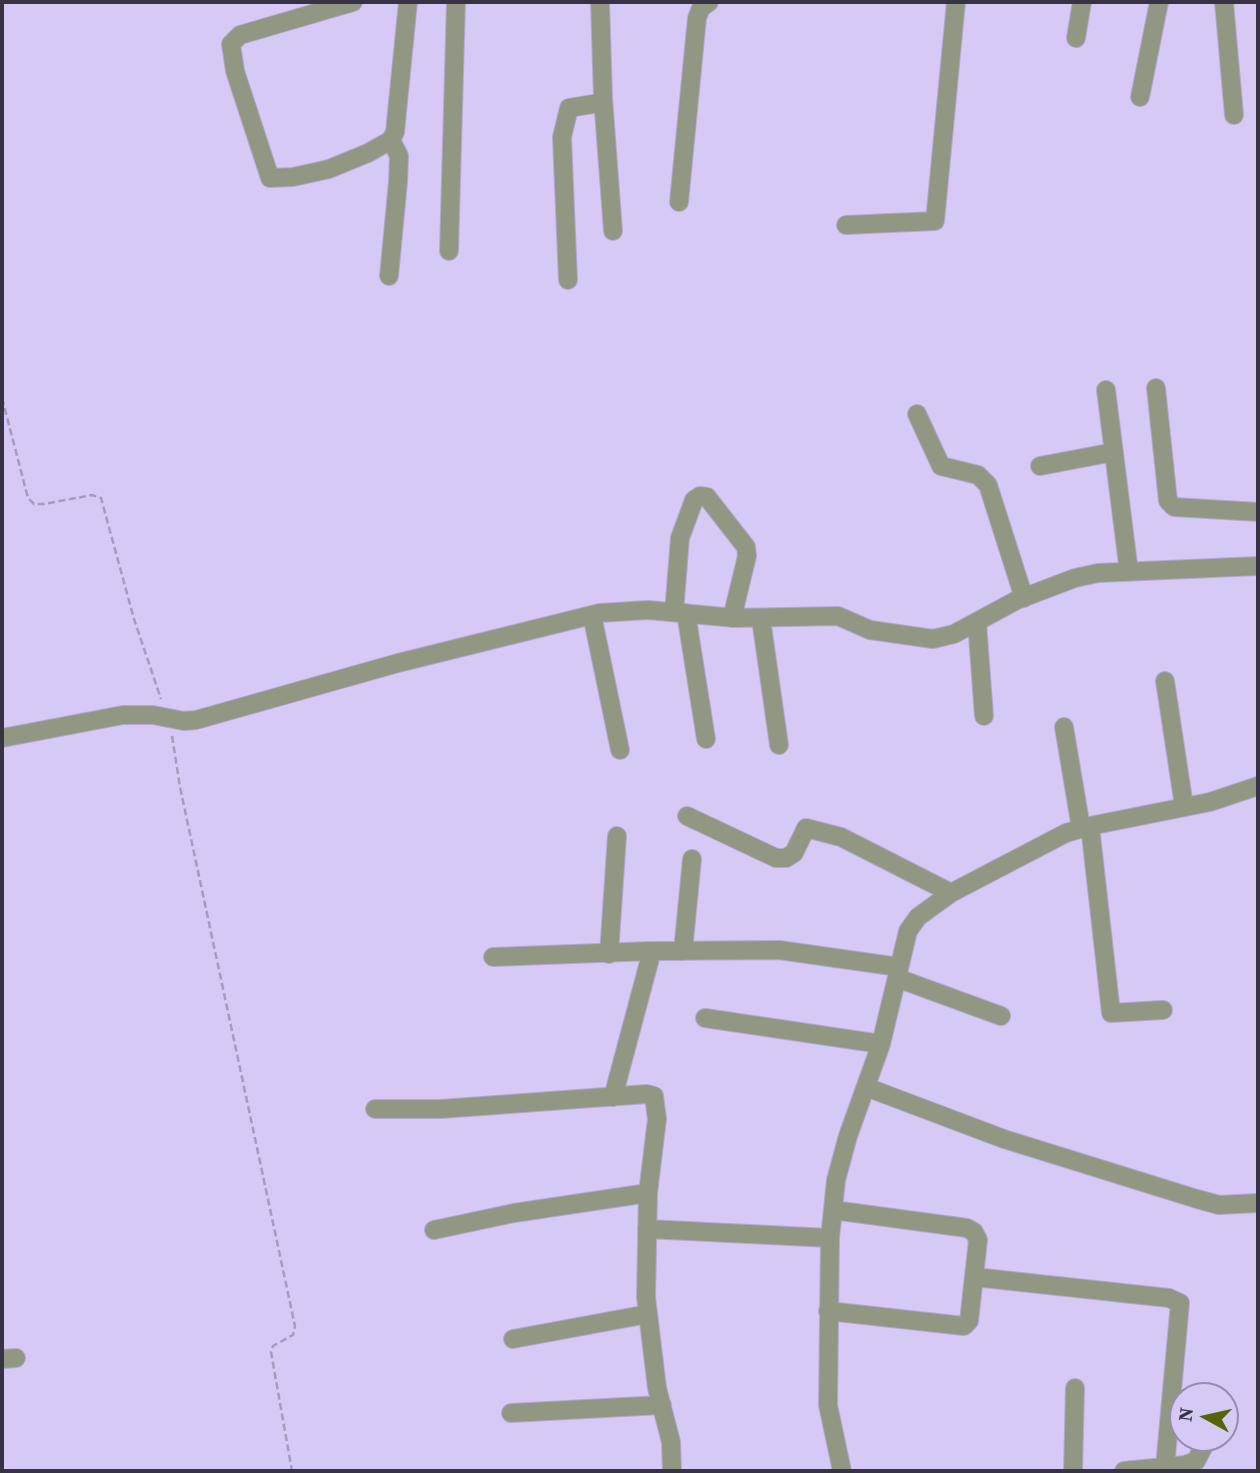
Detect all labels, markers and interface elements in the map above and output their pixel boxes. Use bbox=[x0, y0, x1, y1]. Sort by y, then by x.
north arrow bbox=[1169, 1382, 1239, 1452]
text: N bbox=[1171, 1406, 1199, 1423]

